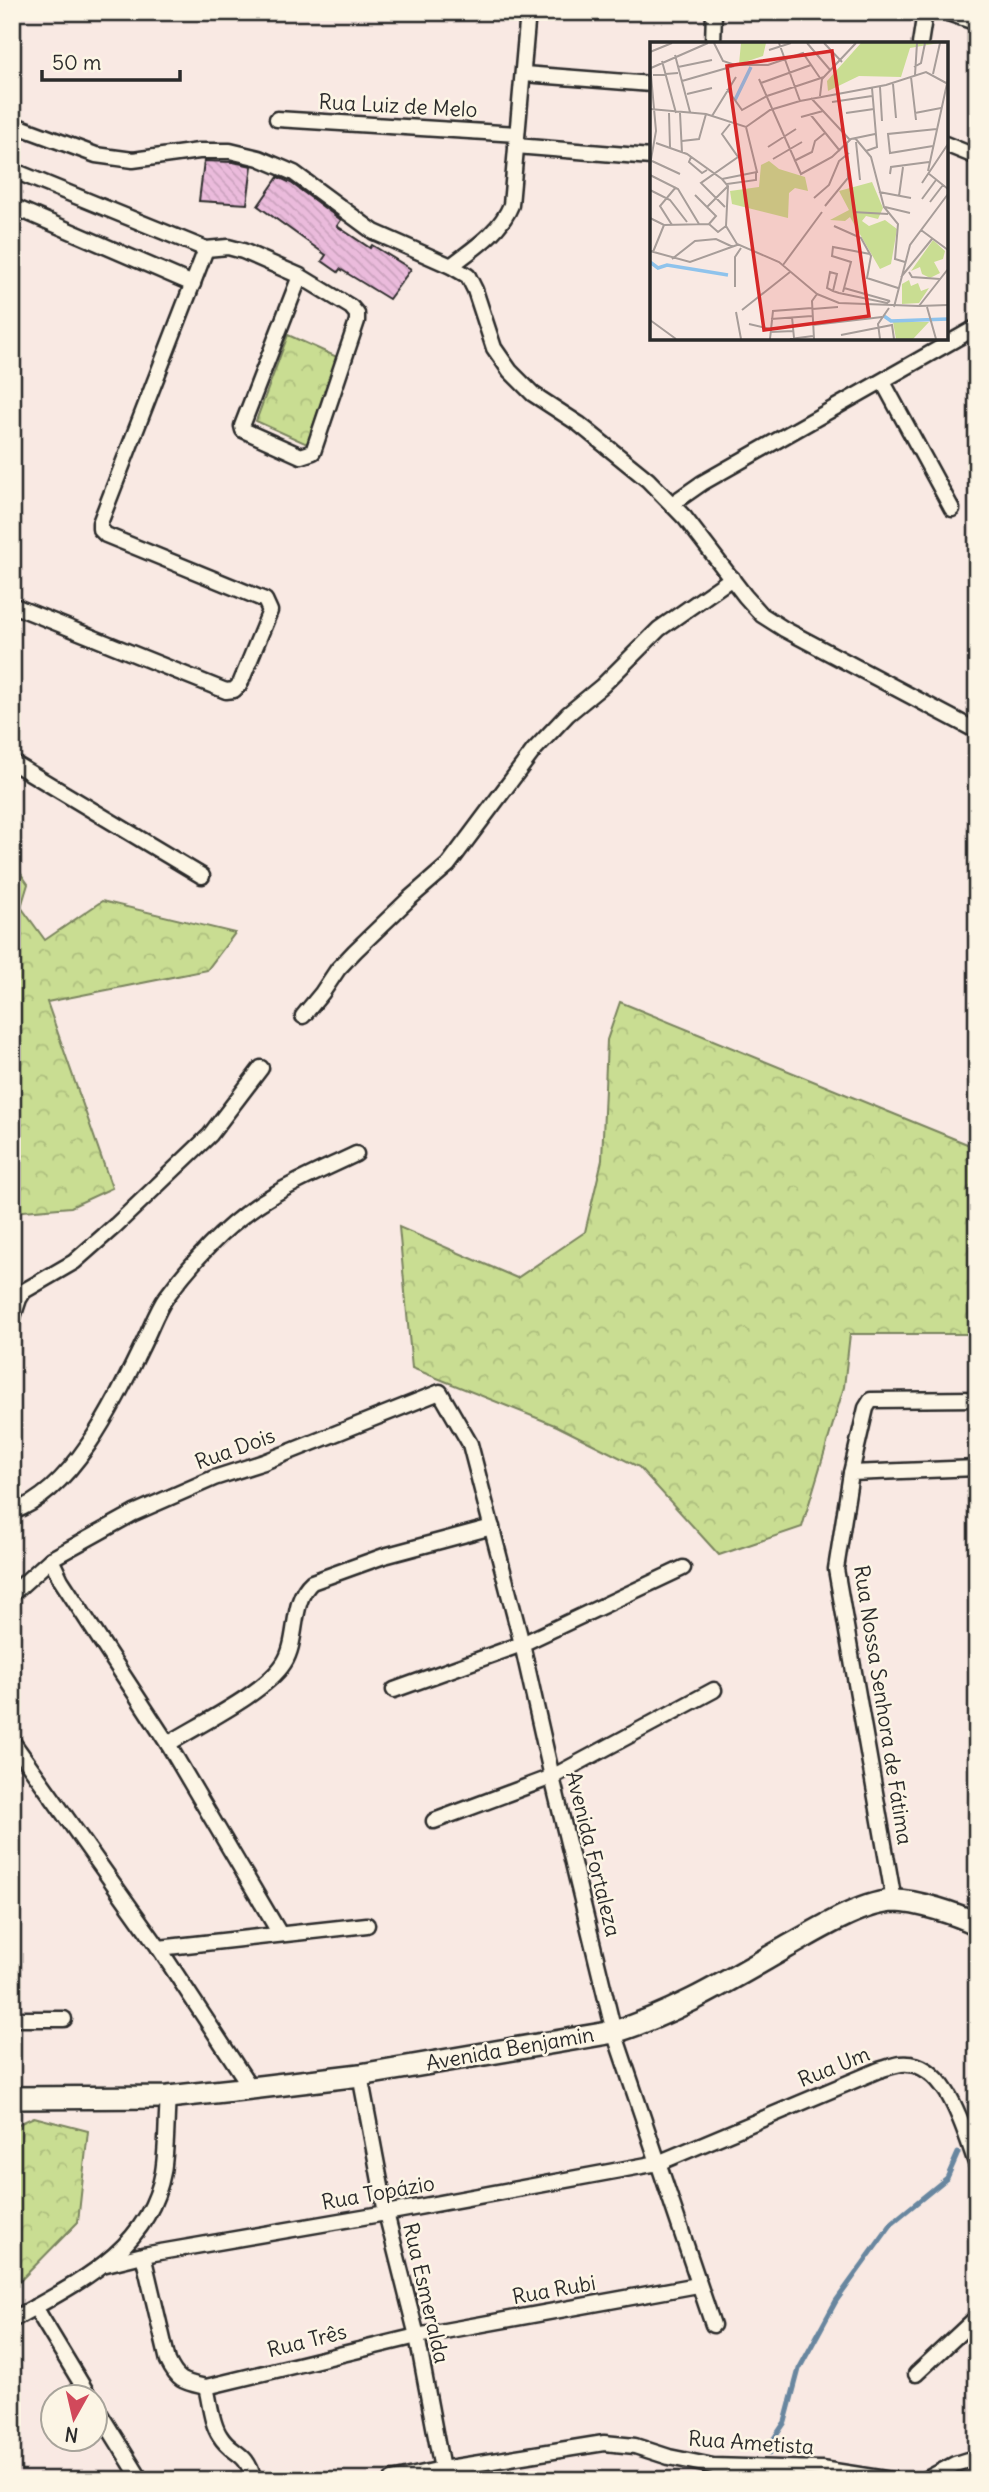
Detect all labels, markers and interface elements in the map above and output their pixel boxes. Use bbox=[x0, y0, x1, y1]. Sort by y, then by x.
scale bar bbox=[42, 38, 180, 82]
inset map bbox=[650, 42, 947, 340]
text: 50 m bbox=[52, 49, 101, 76]
street label: Rua Luiz de Melo bbox=[318, 88, 478, 123]
street label: Rua Dois bbox=[191, 1422, 279, 1475]
street label: Rua Nossa Senhora de Fátima bbox=[848, 1563, 919, 1847]
street label: Avenida Fortaleza bbox=[560, 1768, 627, 1939]
street label: Avenida Benjamin bbox=[424, 2020, 596, 2077]
street label: Rua Um bbox=[794, 2040, 874, 2093]
street label: Rua Topázio bbox=[319, 2169, 437, 2216]
street label: Rua Esmeralda bbox=[397, 2220, 456, 2366]
street label: Rua Rubi bbox=[510, 2269, 598, 2310]
street label: Rua Três bbox=[264, 2318, 349, 2363]
north arrow bbox=[38, 2384, 108, 2454]
text: N bbox=[63, 2422, 80, 2448]
street label: Rua Ametista bbox=[687, 2425, 815, 2460]

